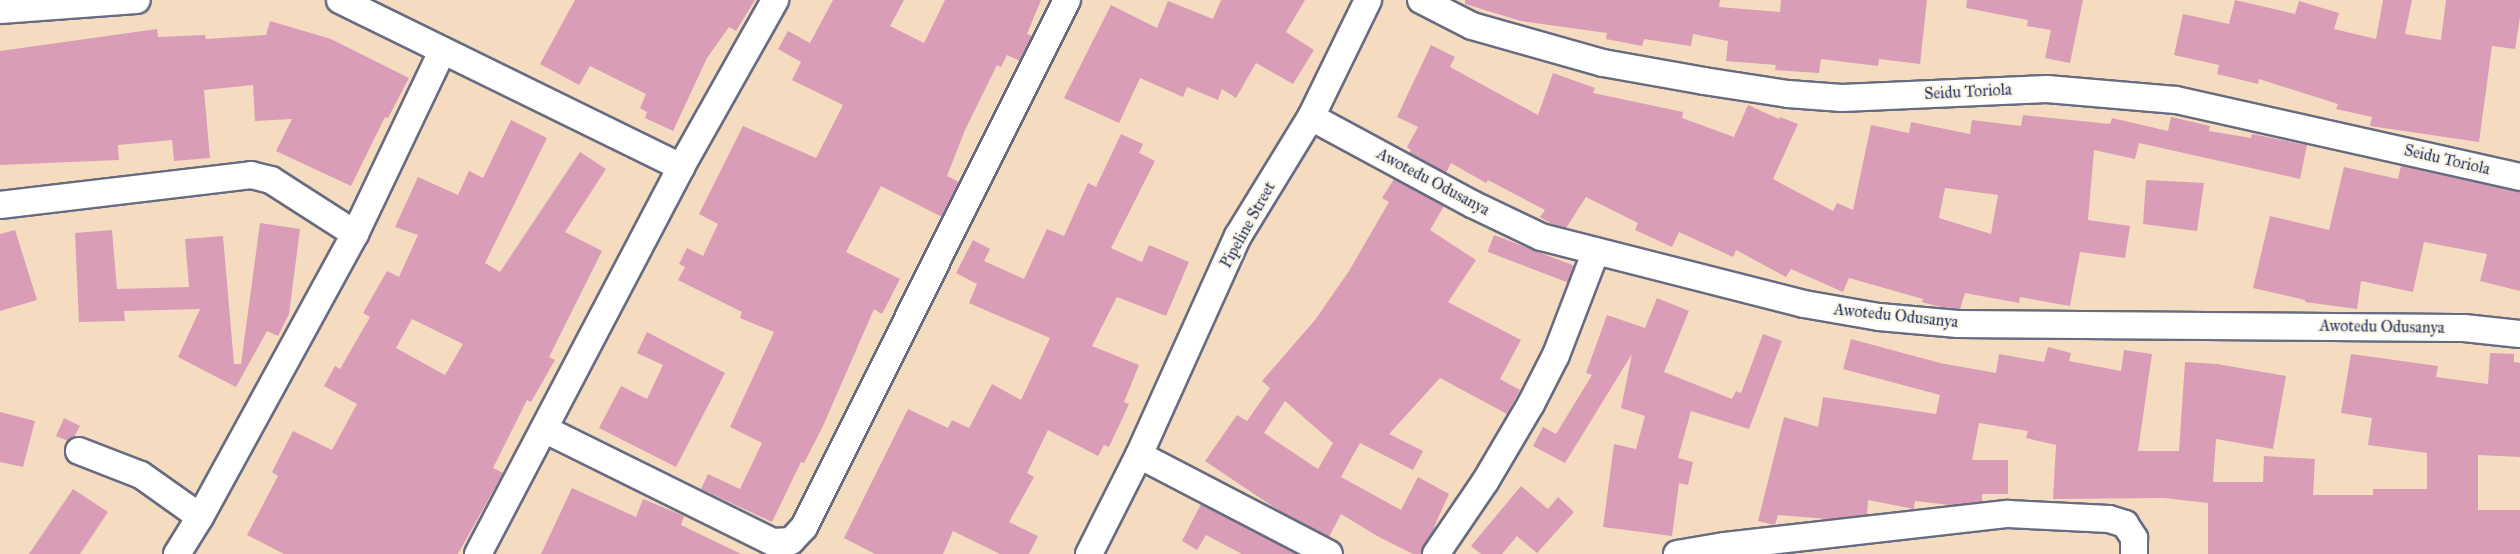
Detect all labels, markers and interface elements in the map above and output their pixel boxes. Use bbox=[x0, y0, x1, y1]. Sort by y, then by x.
street label: Seidu Toriola bbox=[1924, 80, 2012, 104]
street label: Seidu Toriola bbox=[2402, 141, 2492, 179]
street label: Awotedu Odusanya bbox=[1373, 144, 1493, 220]
street label: Pipeline Street bbox=[1216, 179, 1280, 271]
street label: Awotedu Odusanya bbox=[1833, 300, 1959, 332]
street label: Awotedu Odusanya bbox=[2319, 316, 2445, 338]

